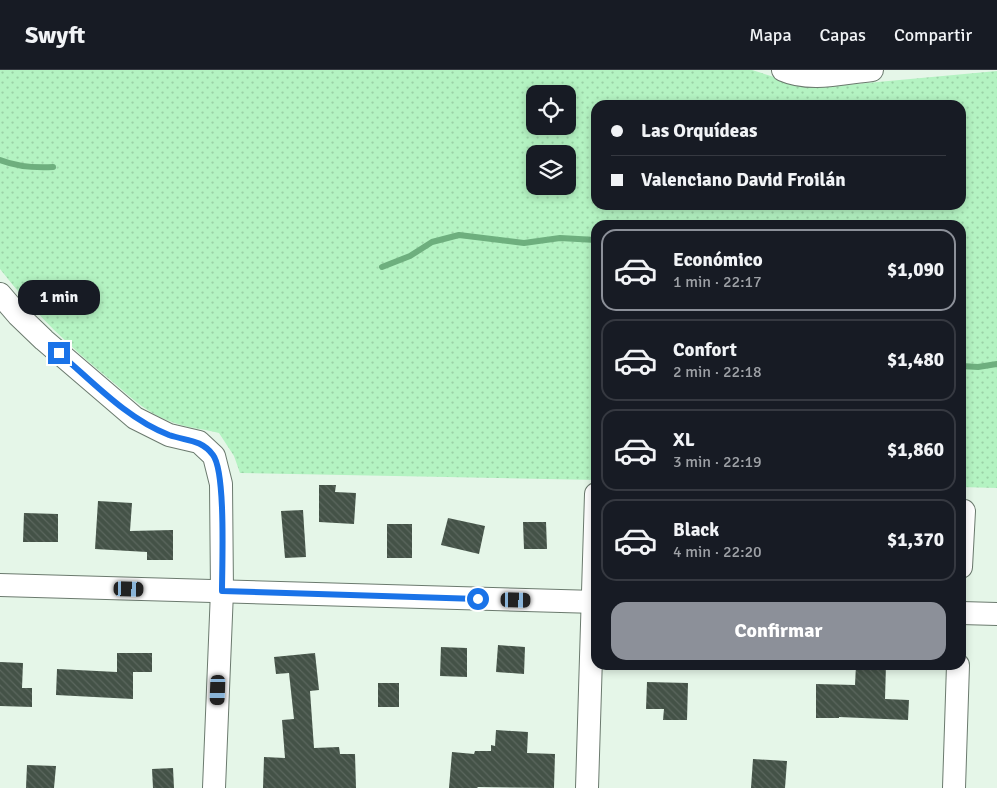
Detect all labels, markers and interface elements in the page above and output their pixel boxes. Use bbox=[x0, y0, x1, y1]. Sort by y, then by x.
text: Swyft bbox=[25, 20, 85, 50]
text: Mapa bbox=[749, 24, 792, 46]
text: Capas bbox=[820, 24, 866, 46]
text: Compartir bbox=[894, 24, 972, 46]
map controls bbox=[526, 85, 576, 195]
button: locate bbox=[526, 85, 576, 135]
text: Las Orquídeas bbox=[641, 119, 757, 143]
button: layers bbox=[526, 145, 576, 195]
text: Valenciano David Froilán bbox=[641, 168, 846, 192]
icon: car bbox=[613, 248, 658, 293]
text: Económico bbox=[673, 248, 763, 272]
text: $1,090 bbox=[887, 258, 944, 282]
text: 1 min · 22:17 bbox=[673, 272, 762, 292]
callout: 1 min bbox=[18, 280, 100, 316]
text: 1 min bbox=[40, 287, 78, 307]
icon: car bbox=[613, 338, 658, 383]
text: Confort bbox=[673, 338, 737, 362]
route end bbox=[48, 342, 70, 364]
text: $1,480 bbox=[887, 348, 944, 372]
text: 2 min · 22:18 bbox=[673, 362, 762, 382]
icon: car bbox=[613, 428, 658, 473]
text: XL bbox=[673, 428, 695, 452]
text: $1,860 bbox=[887, 438, 944, 462]
text: 3 min · 22:19 bbox=[673, 452, 762, 472]
icon: car bbox=[613, 518, 658, 563]
text: Black bbox=[673, 518, 719, 542]
text: $1,370 bbox=[887, 528, 944, 552]
text: 4 min · 22:20 bbox=[673, 542, 762, 562]
car bbox=[113, 581, 144, 597]
route start bbox=[467, 588, 489, 610]
car bbox=[500, 592, 531, 608]
button: Confirmar bbox=[611, 602, 946, 660]
car bbox=[209, 675, 226, 705]

